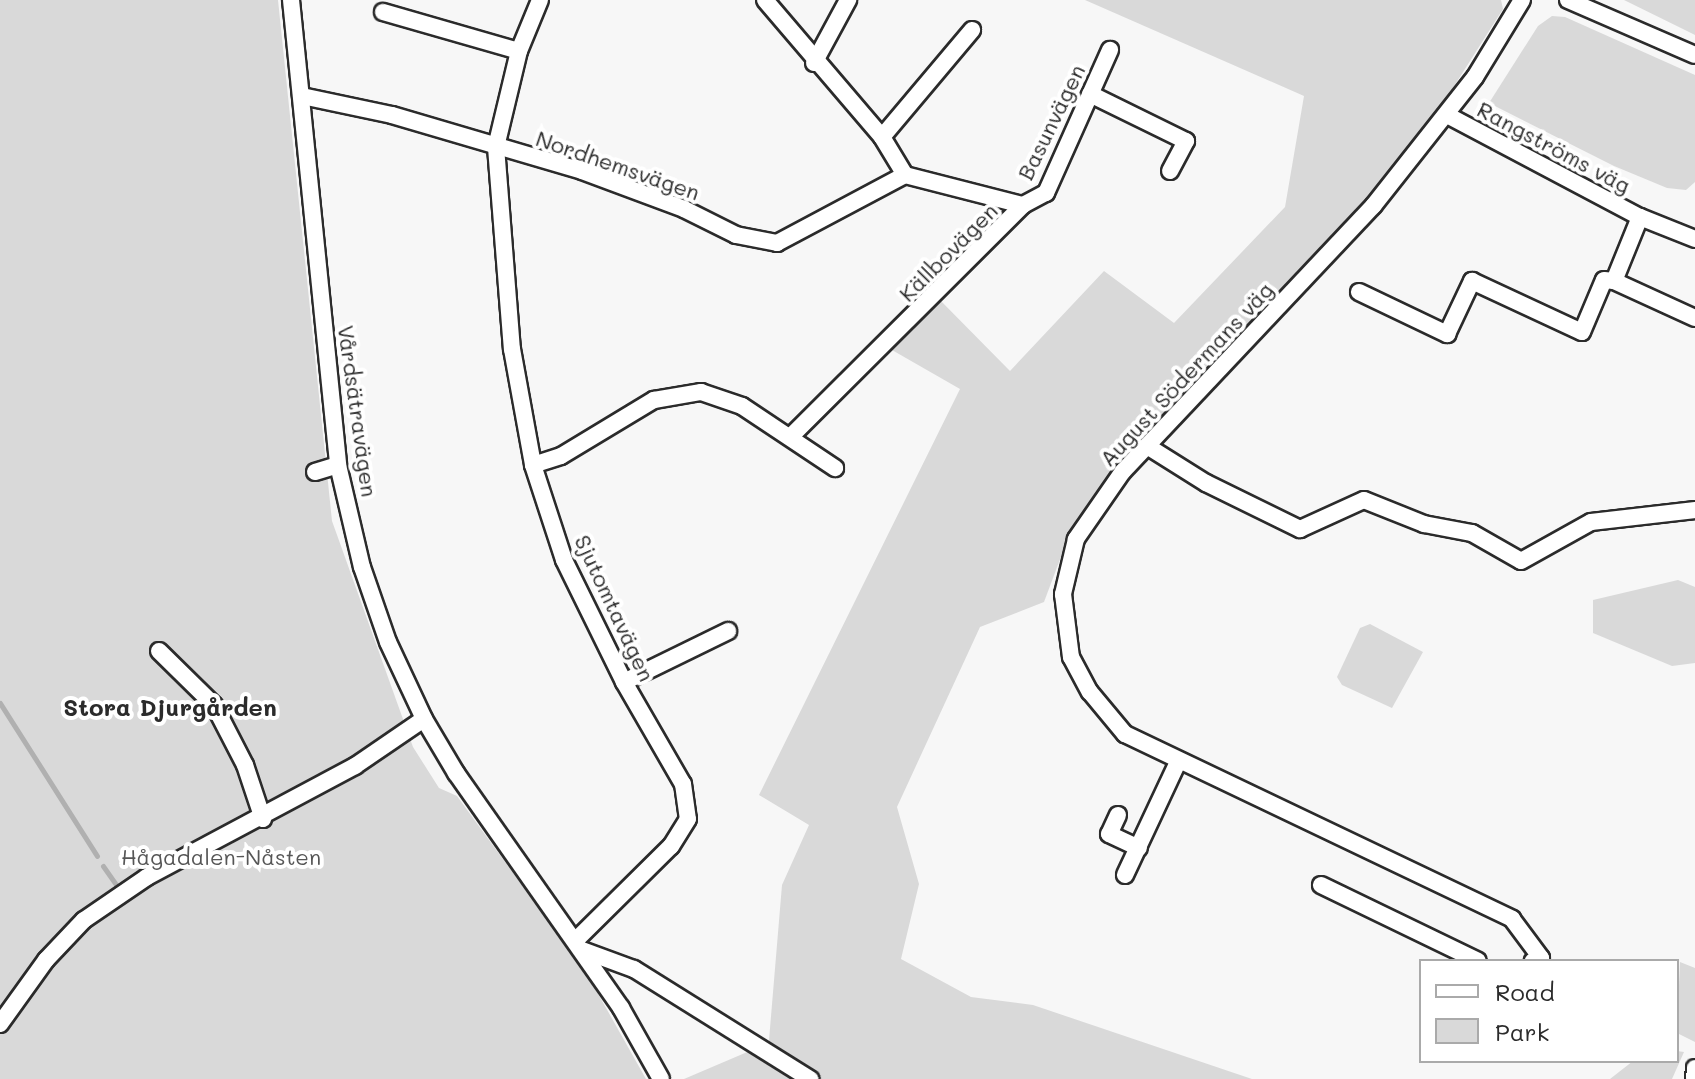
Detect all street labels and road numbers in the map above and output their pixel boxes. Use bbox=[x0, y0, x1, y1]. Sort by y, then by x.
street label: Basunvägen bbox=[1012, 60, 1090, 184]
street label: Rangströms väg bbox=[1473, 96, 1635, 198]
street label: Nordhemsvägen bbox=[533, 125, 703, 205]
street label: Källbovägen bbox=[893, 197, 1003, 307]
street label: August Södermans väg bbox=[1094, 277, 1278, 471]
street label: Vårdsätravägen bbox=[333, 324, 383, 498]
street label: Sjutomtavägen bbox=[570, 531, 660, 685]

